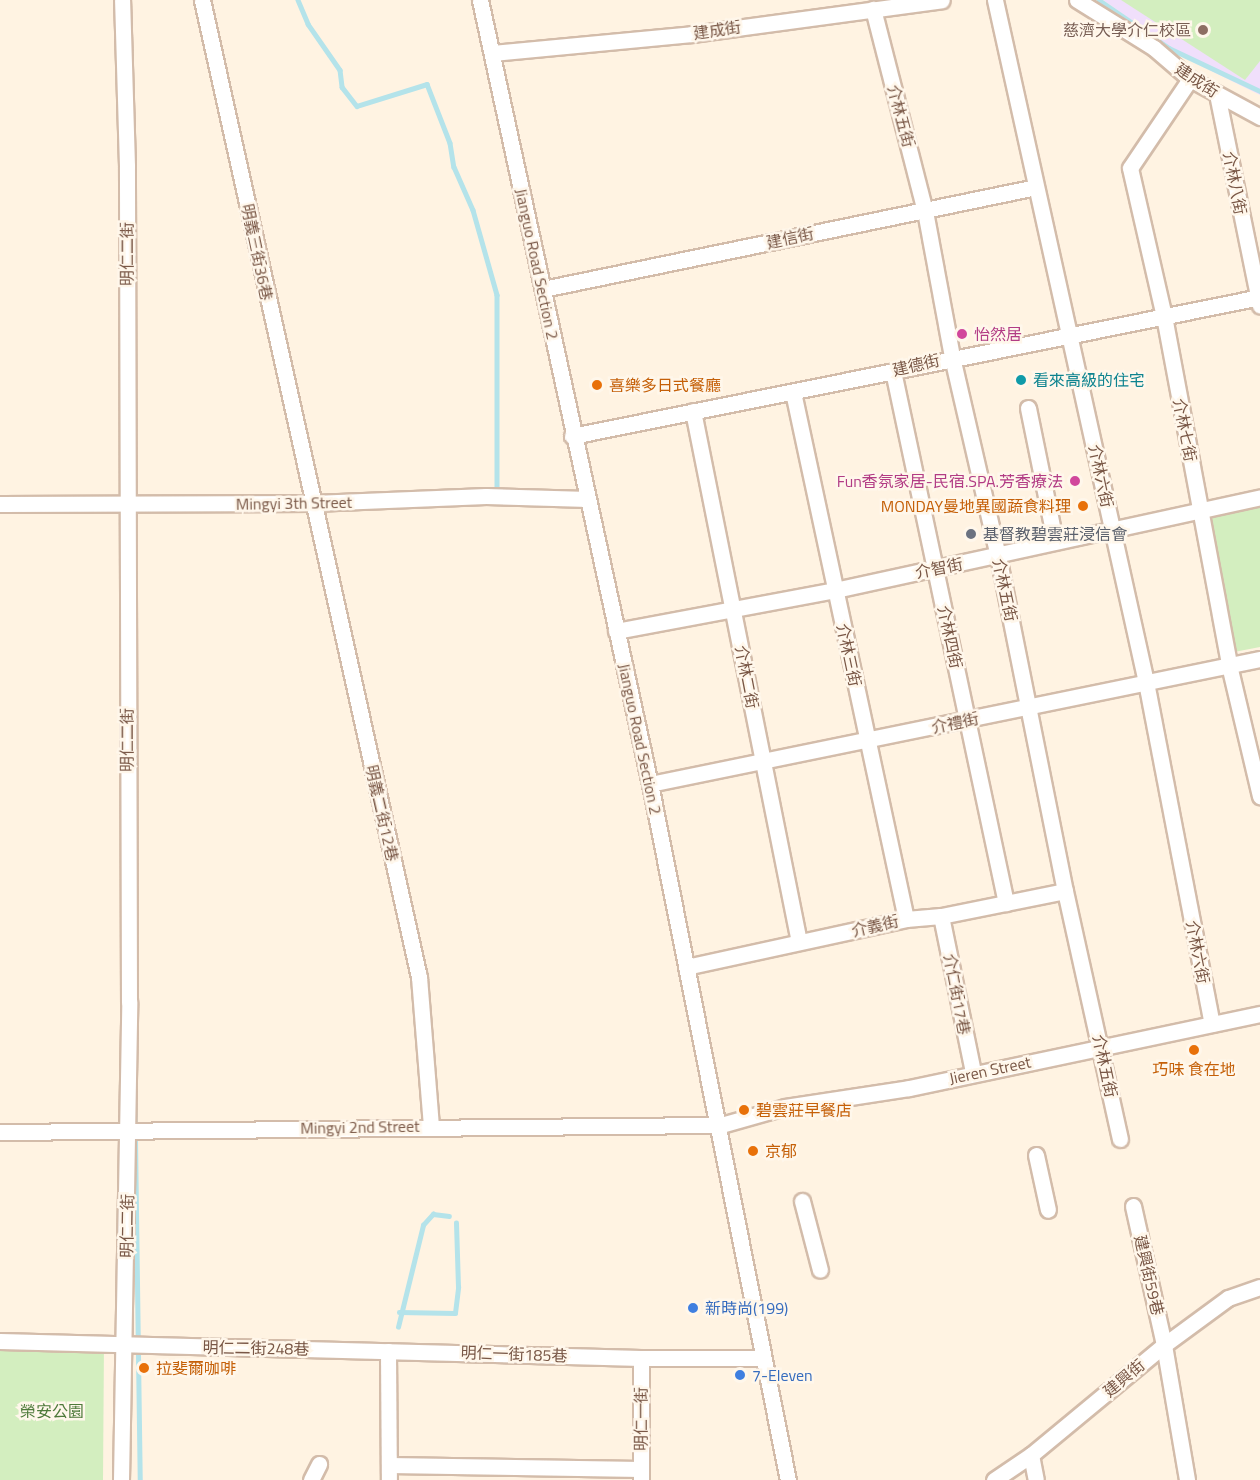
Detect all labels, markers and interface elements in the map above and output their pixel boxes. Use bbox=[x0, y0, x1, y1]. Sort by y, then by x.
street label: 建成街 bbox=[692, 17, 742, 43]
place label: 慈濟大學介仁校區 bbox=[1063, 20, 1191, 40]
marker: 慈濟大學介仁校區 bbox=[1196, 23, 1210, 37]
street label: 建成街 bbox=[1172, 59, 1222, 101]
street label: 介林五街 bbox=[883, 83, 919, 149]
street label: 介林八街 bbox=[1219, 150, 1251, 216]
street label: Jianguo Road Section 2 bbox=[512, 187, 562, 341]
street label: 明義三街36巷 bbox=[237, 202, 277, 302]
street label: 明仁二街 bbox=[117, 222, 137, 286]
street label: 建信街 bbox=[765, 224, 815, 252]
place label: 怡然居 bbox=[974, 324, 1022, 344]
marker: 怡然居 bbox=[955, 327, 969, 341]
street label: 建德街 bbox=[890, 350, 942, 380]
place label: 看來高級的住宅 bbox=[1033, 370, 1145, 390]
marker: 看來高級的住宅 bbox=[1014, 373, 1028, 387]
place label: 喜樂多日式餐廳 bbox=[609, 375, 721, 395]
marker: 喜樂多日式餐廳 bbox=[590, 378, 604, 392]
street label: 介林七街 bbox=[1169, 397, 1201, 463]
street label: 介林六街 bbox=[1085, 443, 1117, 509]
place label: Fun香氛家居-民宿.SPA.芳香療法 bbox=[837, 471, 1063, 491]
marker: Fun香氛家居-民宿.SPA.芳香療法 bbox=[1068, 474, 1082, 488]
street label: Mingyi 3th Street bbox=[236, 492, 352, 514]
place label: MONDAY曼地異國蔬食料理 bbox=[881, 496, 1071, 516]
marker: MONDAY曼地異國蔬食料理 bbox=[1076, 499, 1090, 513]
place label: 基督教碧雲莊浸信會 bbox=[983, 524, 1127, 544]
marker: 基督教碧雲莊浸信會 bbox=[964, 527, 978, 541]
street label: 介智街 bbox=[914, 554, 964, 582]
street label: 介林五街 bbox=[989, 557, 1021, 623]
street label: 介林四街 bbox=[934, 604, 966, 670]
street label: 介林三街 bbox=[833, 622, 865, 688]
street label: 介林二街 bbox=[731, 644, 763, 710]
street label: Jianguo Road Section 2 bbox=[615, 662, 665, 816]
street label: 明仁二街 bbox=[117, 708, 137, 772]
street label: 介禮街 bbox=[930, 709, 980, 737]
street label: 明義二街12巷 bbox=[362, 763, 402, 863]
street label: 介義街 bbox=[849, 911, 901, 941]
street label: 介林六街 bbox=[1182, 919, 1214, 985]
street label: 介仁街17巷 bbox=[940, 952, 974, 1036]
street label: 介林五街 bbox=[1089, 1033, 1121, 1099]
marker: 巧味 食在地 bbox=[1187, 1043, 1201, 1057]
street label: Jieren Street bbox=[947, 1052, 1033, 1088]
place label: 巧味 食在地 bbox=[1152, 1059, 1236, 1079]
place label: 碧雲莊早餐店 bbox=[756, 1100, 852, 1120]
marker: 碧雲莊早餐店 bbox=[737, 1103, 751, 1117]
street label: Mingyi 2nd Street bbox=[300, 1116, 420, 1138]
place label: 京郁 bbox=[765, 1141, 797, 1161]
marker: 京郁 bbox=[746, 1144, 760, 1158]
street label: 明仁二街 bbox=[117, 1194, 137, 1258]
street label: 建興街59巷 bbox=[1130, 1233, 1168, 1317]
place label: 新時尚(199) bbox=[705, 1298, 788, 1318]
marker: 新時尚(199) bbox=[686, 1301, 700, 1315]
street label: 明仁二街248巷 bbox=[202, 1337, 310, 1359]
street label: 明仁一街185巷 bbox=[460, 1343, 568, 1365]
street label: 建興街 bbox=[1099, 1355, 1149, 1401]
place label: 拉斐爾咖啡 bbox=[156, 1358, 236, 1378]
marker: 拉斐爾咖啡 bbox=[137, 1361, 151, 1375]
place label: 7-Eleven bbox=[752, 1365, 813, 1385]
marker: 7-Eleven bbox=[733, 1368, 747, 1382]
street label: 明仁一街 bbox=[631, 1387, 651, 1451]
park label: 榮安公園 bbox=[20, 1401, 84, 1421]

